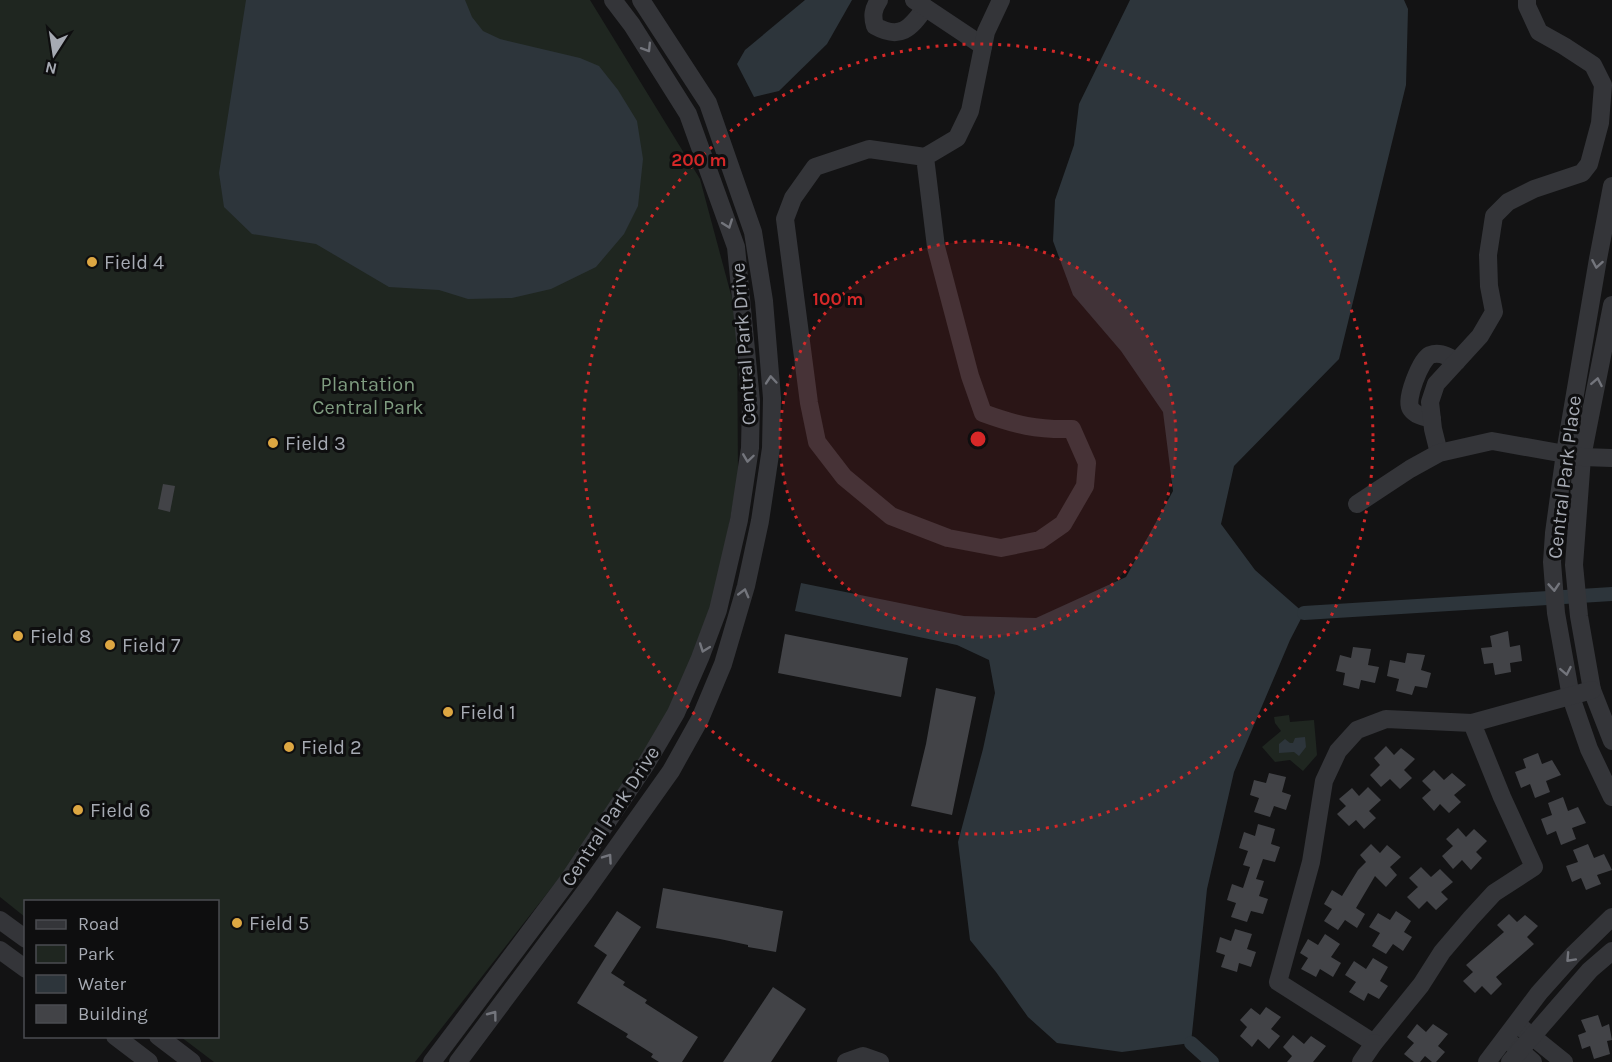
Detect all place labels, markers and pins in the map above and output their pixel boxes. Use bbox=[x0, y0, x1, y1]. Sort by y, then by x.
place label: Field 4 bbox=[104, 251, 164, 274]
marker: Field 4 bbox=[85, 255, 99, 269]
centre of rings bbox=[968, 429, 988, 449]
place label: Field 3 bbox=[285, 432, 346, 455]
marker: Field 3 bbox=[266, 436, 280, 450]
place label: Field 8 bbox=[30, 625, 91, 648]
marker: Field 8 bbox=[11, 629, 25, 643]
place label: Field 7 bbox=[122, 634, 181, 657]
marker: Field 7 bbox=[103, 638, 117, 652]
place label: Field 1 bbox=[460, 701, 516, 724]
marker: Field 1 bbox=[441, 705, 455, 719]
place label: Field 2 bbox=[301, 736, 362, 759]
marker: Field 2 bbox=[282, 740, 296, 754]
place label: Field 6 bbox=[90, 799, 150, 822]
marker: Field 6 bbox=[71, 803, 85, 817]
place label: Field 5 bbox=[249, 912, 309, 935]
marker: Field 5 bbox=[230, 916, 244, 930]

